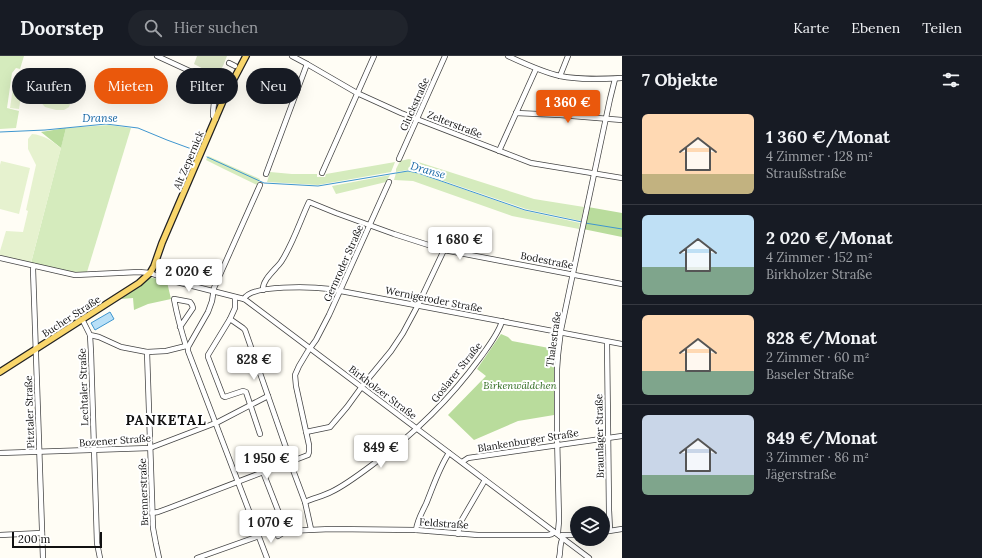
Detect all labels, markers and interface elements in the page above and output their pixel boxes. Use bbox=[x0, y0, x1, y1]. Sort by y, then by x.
search box bbox=[128, 10, 408, 46]
text: Doorstep bbox=[20, 16, 104, 40]
icon: search bbox=[142, 17, 164, 39]
text: Hier suchen bbox=[174, 18, 258, 37]
text: Karte bbox=[793, 19, 829, 37]
text: Ebenen bbox=[851, 19, 900, 37]
text: Teilen bbox=[922, 19, 962, 37]
chip: Kaufen bbox=[12, 68, 86, 104]
chip: Mieten bbox=[94, 68, 168, 104]
chip: Filter bbox=[176, 68, 238, 104]
chip: Neu bbox=[246, 68, 301, 104]
text: 7 Objekte bbox=[642, 69, 718, 91]
icon: filters bbox=[940, 69, 962, 91]
street label: Gluckstraße bbox=[397, 75, 432, 133]
pin: 1 360 € bbox=[531, 90, 605, 124]
text: 1 360 € bbox=[545, 94, 591, 111]
street label: Zelterstraße bbox=[425, 108, 485, 141]
water label: Dranse bbox=[82, 111, 118, 125]
text: 1 360 €/Monat bbox=[766, 126, 890, 148]
street label: Alt Zepernick bbox=[170, 128, 207, 192]
icon: home bbox=[674, 130, 722, 178]
text: 4 Zimmer · 128 m² bbox=[766, 148, 873, 165]
water label: Dranse bbox=[409, 158, 447, 182]
text: Straußstraße bbox=[766, 165, 846, 182]
street label: Gernroder Straße bbox=[321, 222, 367, 304]
pin: 1 680 € bbox=[423, 227, 497, 261]
text: 2 020 €/Monat bbox=[766, 227, 893, 249]
text: 1 680 € bbox=[437, 231, 483, 248]
icon: home bbox=[674, 231, 722, 279]
street label: Bodestraße bbox=[519, 249, 575, 272]
text: 4 Zimmer · 152 m² bbox=[766, 249, 873, 266]
pin: 2 020 € bbox=[152, 259, 226, 293]
text: 2 020 € bbox=[165, 263, 213, 280]
text: Birkholzer Straße bbox=[766, 266, 872, 283]
street label: Wernigeroder Straße bbox=[384, 284, 484, 315]
street label: Bucher Straße bbox=[40, 292, 103, 340]
street label: Thalestraße bbox=[543, 310, 564, 368]
text: 828 €/Monat bbox=[766, 327, 877, 349]
icon: home bbox=[674, 331, 722, 379]
street label: Goslarer Straße bbox=[428, 339, 485, 405]
street label: Lechtaler Straße bbox=[76, 347, 91, 426]
pin: 828 € bbox=[226, 347, 282, 381]
text: 2 Zimmer · 60 m² bbox=[766, 349, 870, 366]
text: 828 € bbox=[236, 351, 272, 368]
street label: Birkholzer Straße bbox=[346, 363, 420, 423]
text: Baseler Straße bbox=[766, 366, 854, 383]
street label: Pitztaler Straße bbox=[22, 375, 37, 449]
park label: Birkenwäldchen bbox=[483, 379, 557, 392]
street label: Braunlager Straße bbox=[592, 393, 607, 478]
district label: PANKETAL bbox=[125, 411, 207, 429]
street label: Blankenburger Straße bbox=[477, 426, 580, 455]
text: 849 €/Monat bbox=[766, 427, 877, 449]
street label: Bozener Straße bbox=[79, 431, 152, 449]
icon: home bbox=[674, 431, 722, 479]
pin: 849 € bbox=[353, 435, 409, 469]
text: 849 € bbox=[363, 439, 399, 456]
pin: 1 950 € bbox=[230, 446, 304, 480]
text: 3 Zimmer · 86 m² bbox=[766, 449, 869, 466]
text: 1 950 € bbox=[244, 450, 290, 467]
street label: Brennerstraße bbox=[136, 457, 151, 526]
text: Jägerstraße bbox=[766, 466, 836, 483]
map controls bbox=[570, 506, 610, 546]
button: layers bbox=[570, 506, 610, 546]
pin: 1 070 € bbox=[234, 510, 308, 544]
text: 1 070 € bbox=[248, 514, 294, 531]
street label: Feldstraße bbox=[419, 515, 470, 532]
scale bar bbox=[12, 530, 102, 549]
text: 200 m bbox=[18, 532, 50, 546]

